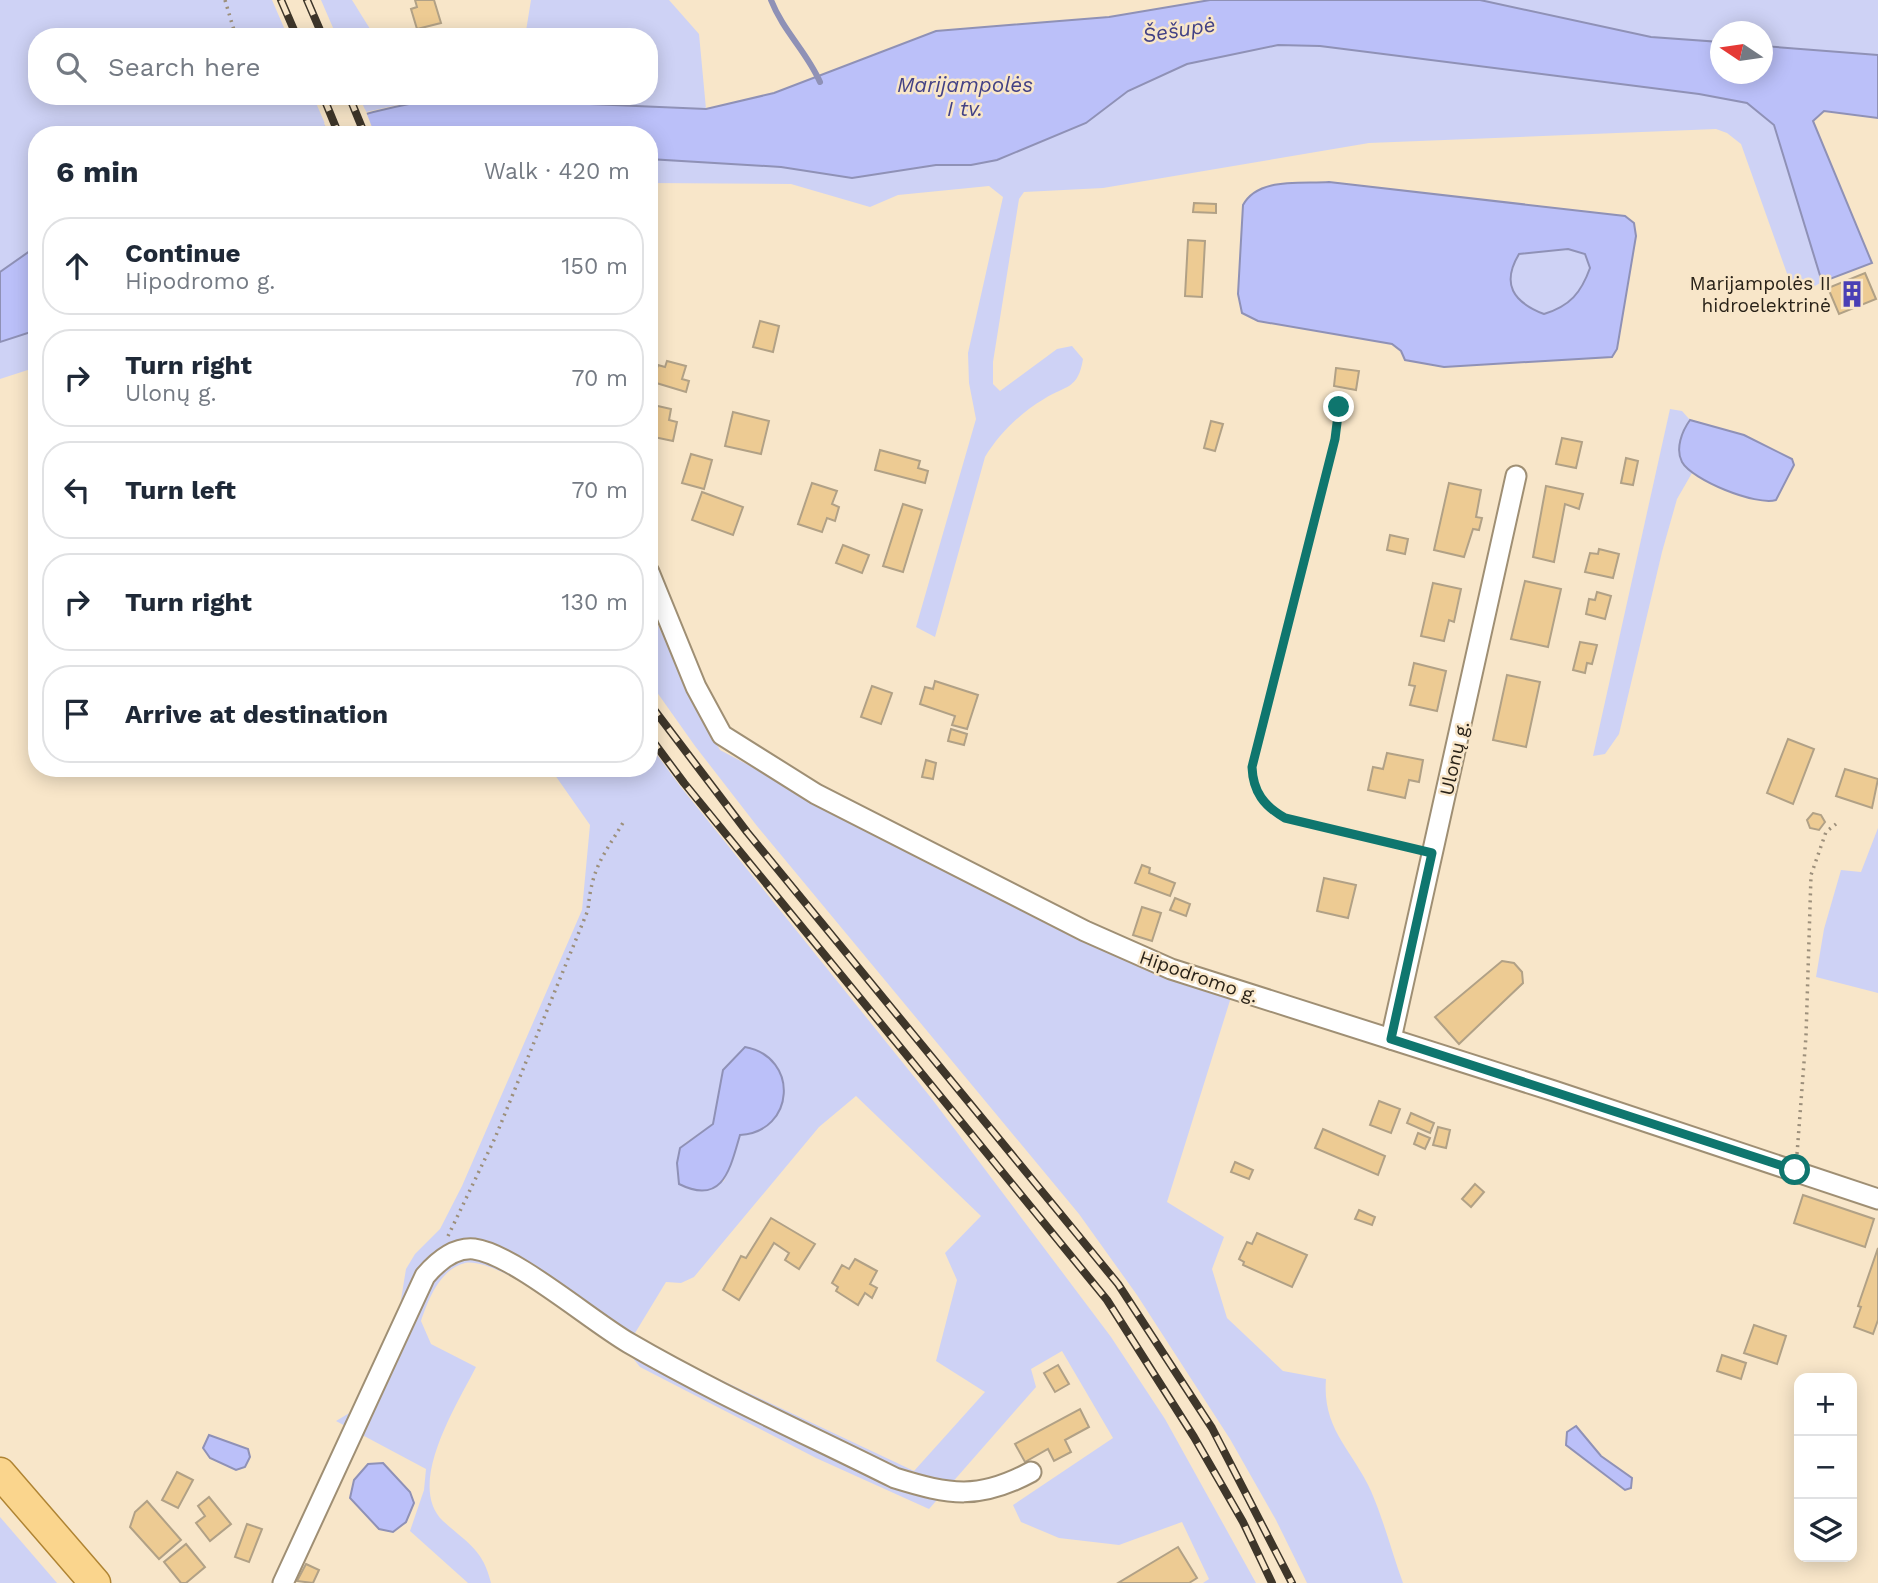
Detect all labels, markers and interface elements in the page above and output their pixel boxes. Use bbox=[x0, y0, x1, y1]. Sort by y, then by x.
water label: Šešupė bbox=[1141, 11, 1217, 48]
north arrow bbox=[1710, 21, 1773, 84]
search box bbox=[28, 28, 658, 105]
icon: search bbox=[52, 48, 90, 86]
text: Search here bbox=[108, 52, 260, 82]
water label: Marijampolės I tv. bbox=[897, 72, 1033, 121]
text: 6 min bbox=[56, 154, 139, 189]
text: Walk · 420 m bbox=[484, 158, 630, 185]
text: Continue bbox=[125, 238, 241, 268]
icon: ahead bbox=[58, 247, 96, 285]
text: 150 m bbox=[562, 253, 628, 280]
text: Hipodromo g. bbox=[125, 268, 275, 295]
place label: Marijampolės II hidroelektrinė bbox=[1690, 272, 1831, 317]
building icon: Marijampolės II hidroelektrinė bbox=[1837, 279, 1867, 309]
text: Turn right bbox=[125, 350, 252, 380]
icon: right bbox=[58, 359, 96, 397]
text: 70 m bbox=[571, 365, 628, 392]
text: Ulonų g. bbox=[125, 380, 217, 407]
route end bbox=[1323, 391, 1354, 422]
icon: left bbox=[58, 471, 96, 509]
text: Turn left bbox=[125, 475, 236, 505]
text: 70 m bbox=[571, 477, 628, 504]
icon: right bbox=[58, 583, 96, 621]
text: Turn right bbox=[125, 587, 252, 617]
text: 130 m bbox=[562, 589, 628, 616]
icon: arrive bbox=[58, 695, 96, 733]
text: Arrive at destination bbox=[125, 699, 388, 729]
street label: Ulonų g. bbox=[1435, 719, 1474, 798]
street label: Hipodromo g. bbox=[1136, 945, 1261, 1008]
route start bbox=[1779, 1154, 1810, 1185]
map controls bbox=[1794, 1373, 1857, 1562]
button: + bbox=[1794, 1373, 1857, 1436]
button: − bbox=[1794, 1436, 1857, 1499]
button: layers bbox=[1794, 1499, 1857, 1562]

